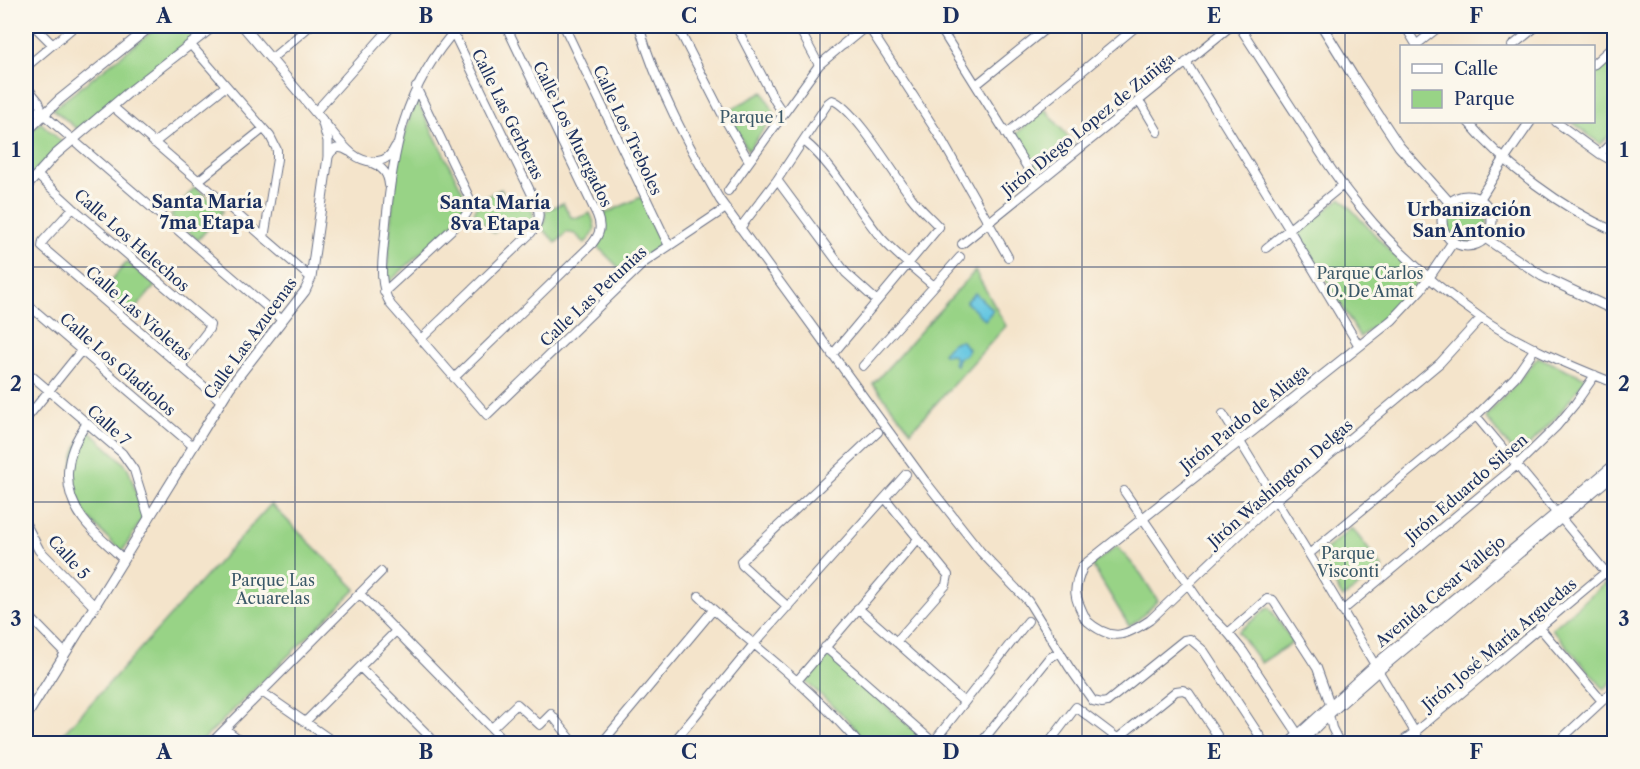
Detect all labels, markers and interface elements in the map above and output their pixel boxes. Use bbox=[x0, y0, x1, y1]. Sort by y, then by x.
text: A bbox=[155, 4, 172, 28]
text: B bbox=[419, 4, 434, 28]
text: C bbox=[681, 4, 697, 28]
text: D bbox=[942, 4, 960, 28]
text: E bbox=[1207, 4, 1221, 28]
text: F bbox=[1469, 4, 1483, 28]
street label: Calle Las Gerberas bbox=[468, 45, 548, 183]
legend bbox=[1400, 45, 1595, 123]
street label: Jirón Diego Lopez de Zuñiga bbox=[995, 48, 1179, 202]
street label: Calle Los Muergados bbox=[529, 58, 617, 210]
text: Calle bbox=[1454, 58, 1498, 80]
street label: Calle Los Treboles bbox=[589, 62, 667, 198]
text: Parque bbox=[1454, 88, 1515, 110]
park label: Parque 1 bbox=[720, 107, 785, 127]
text: 1 bbox=[12, 138, 21, 162]
text: 1 bbox=[1620, 138, 1629, 162]
street label: Calle Los Helechos bbox=[70, 184, 194, 296]
district label: Santa María 7ma Etapa bbox=[151, 191, 263, 234]
district label: Santa María 8va Etapa bbox=[439, 192, 551, 235]
district label: Urbanización San Antonio bbox=[1407, 199, 1532, 242]
street label: Calle Las Petunias bbox=[536, 241, 651, 351]
street label: Calle Las Violetas bbox=[82, 261, 196, 365]
park label: Parque Carlos O. De Amat bbox=[1316, 263, 1424, 301]
street label: Calle Las Azucenas bbox=[199, 273, 301, 403]
street label: Calle Los Gladiolos bbox=[56, 308, 180, 420]
street label: Jirón Pardo de Aliaga bbox=[1173, 360, 1313, 478]
text: 2 bbox=[10, 372, 22, 396]
text: 2 bbox=[1618, 372, 1630, 396]
street label: Calle 7 bbox=[83, 400, 135, 450]
street label: Jirón Washington Delgas bbox=[1201, 415, 1357, 553]
street label: Jirón Eduardo Silsen bbox=[1398, 429, 1531, 549]
street label: Calle 5 bbox=[44, 531, 94, 583]
street label: Avenida Cesar Vallejo bbox=[1370, 531, 1509, 652]
park label: Parque Visconti bbox=[1316, 543, 1379, 581]
park label: Parque Las Acuarelas bbox=[231, 570, 315, 608]
street label: Jirón José María Arguedas bbox=[1415, 573, 1580, 716]
text: 3 bbox=[10, 607, 22, 631]
text: 3 bbox=[1618, 607, 1630, 631]
text: A bbox=[155, 740, 172, 764]
text: B bbox=[419, 740, 434, 764]
text: C bbox=[681, 740, 697, 764]
text: D bbox=[942, 740, 960, 764]
text: E bbox=[1207, 740, 1221, 764]
text: F bbox=[1469, 740, 1483, 764]

